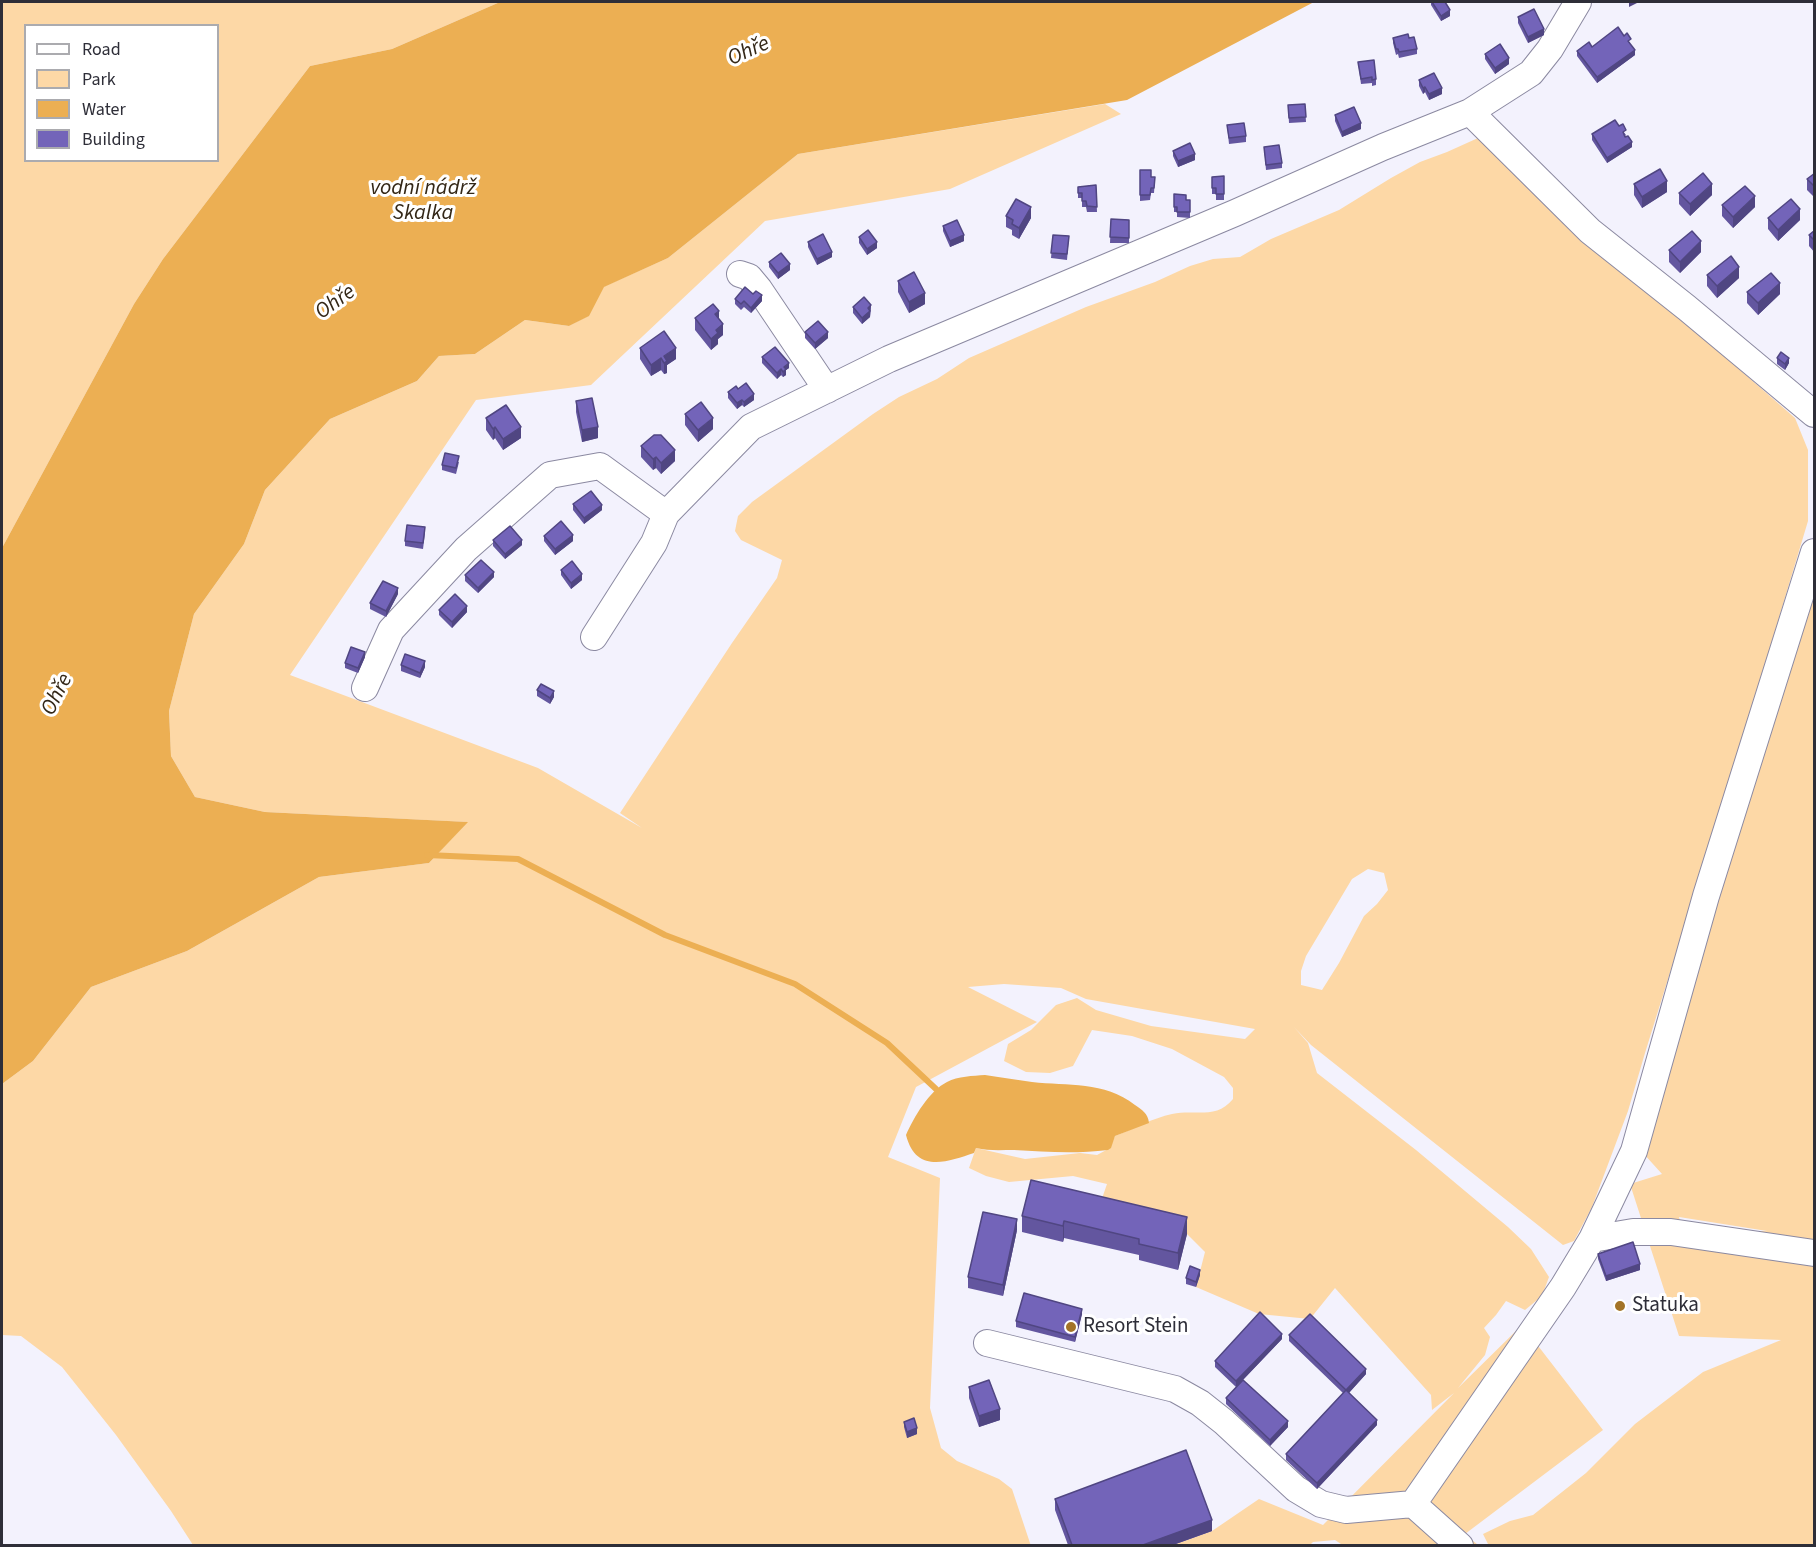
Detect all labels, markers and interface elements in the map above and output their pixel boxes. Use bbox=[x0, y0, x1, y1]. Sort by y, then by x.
legend bbox=[24, 24, 219, 162]
water label: Ohře bbox=[724, 31, 774, 73]
text: Road bbox=[82, 37, 121, 62]
text: Park bbox=[82, 67, 116, 92]
text: Water bbox=[82, 97, 126, 122]
text: Building bbox=[82, 127, 145, 152]
water label: vodní nádrž Skalka bbox=[370, 176, 476, 228]
water label: Ohře bbox=[311, 280, 361, 326]
water label: Ohře bbox=[36, 670, 80, 720]
place label: Statuka bbox=[1632, 1293, 1699, 1319]
marker: Statuka bbox=[1613, 1299, 1627, 1313]
place label: Resort Stein bbox=[1083, 1314, 1189, 1340]
marker: Resort Stein bbox=[1064, 1320, 1078, 1334]

